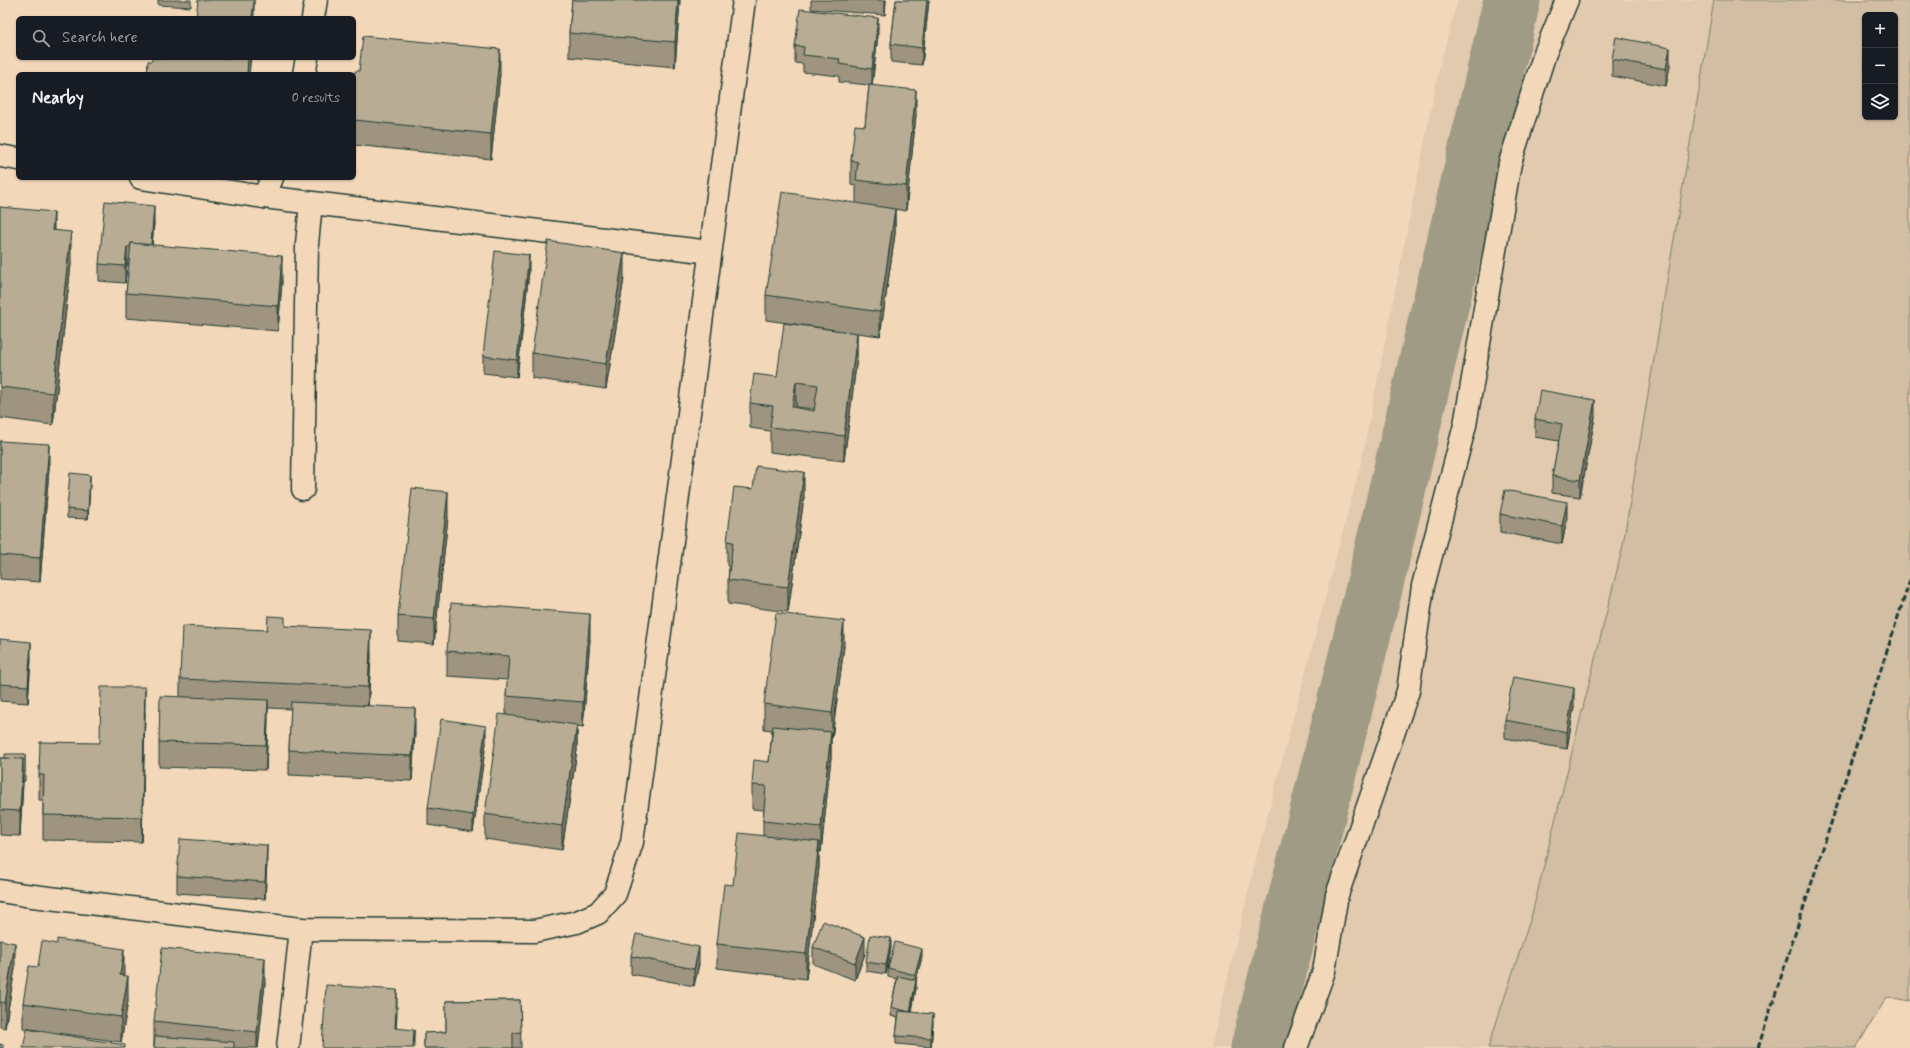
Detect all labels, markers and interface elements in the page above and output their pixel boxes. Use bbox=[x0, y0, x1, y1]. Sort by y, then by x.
map controls bbox=[1862, 12, 1898, 120]
button: + bbox=[1862, 12, 1898, 48]
search box bbox=[16, 16, 356, 60]
icon: search bbox=[30, 27, 52, 49]
text: Search here bbox=[62, 28, 138, 48]
button: − bbox=[1862, 48, 1898, 84]
button: layers bbox=[1862, 84, 1898, 120]
text: Nearby bbox=[32, 87, 84, 109]
text: 0 results bbox=[292, 90, 340, 107]

